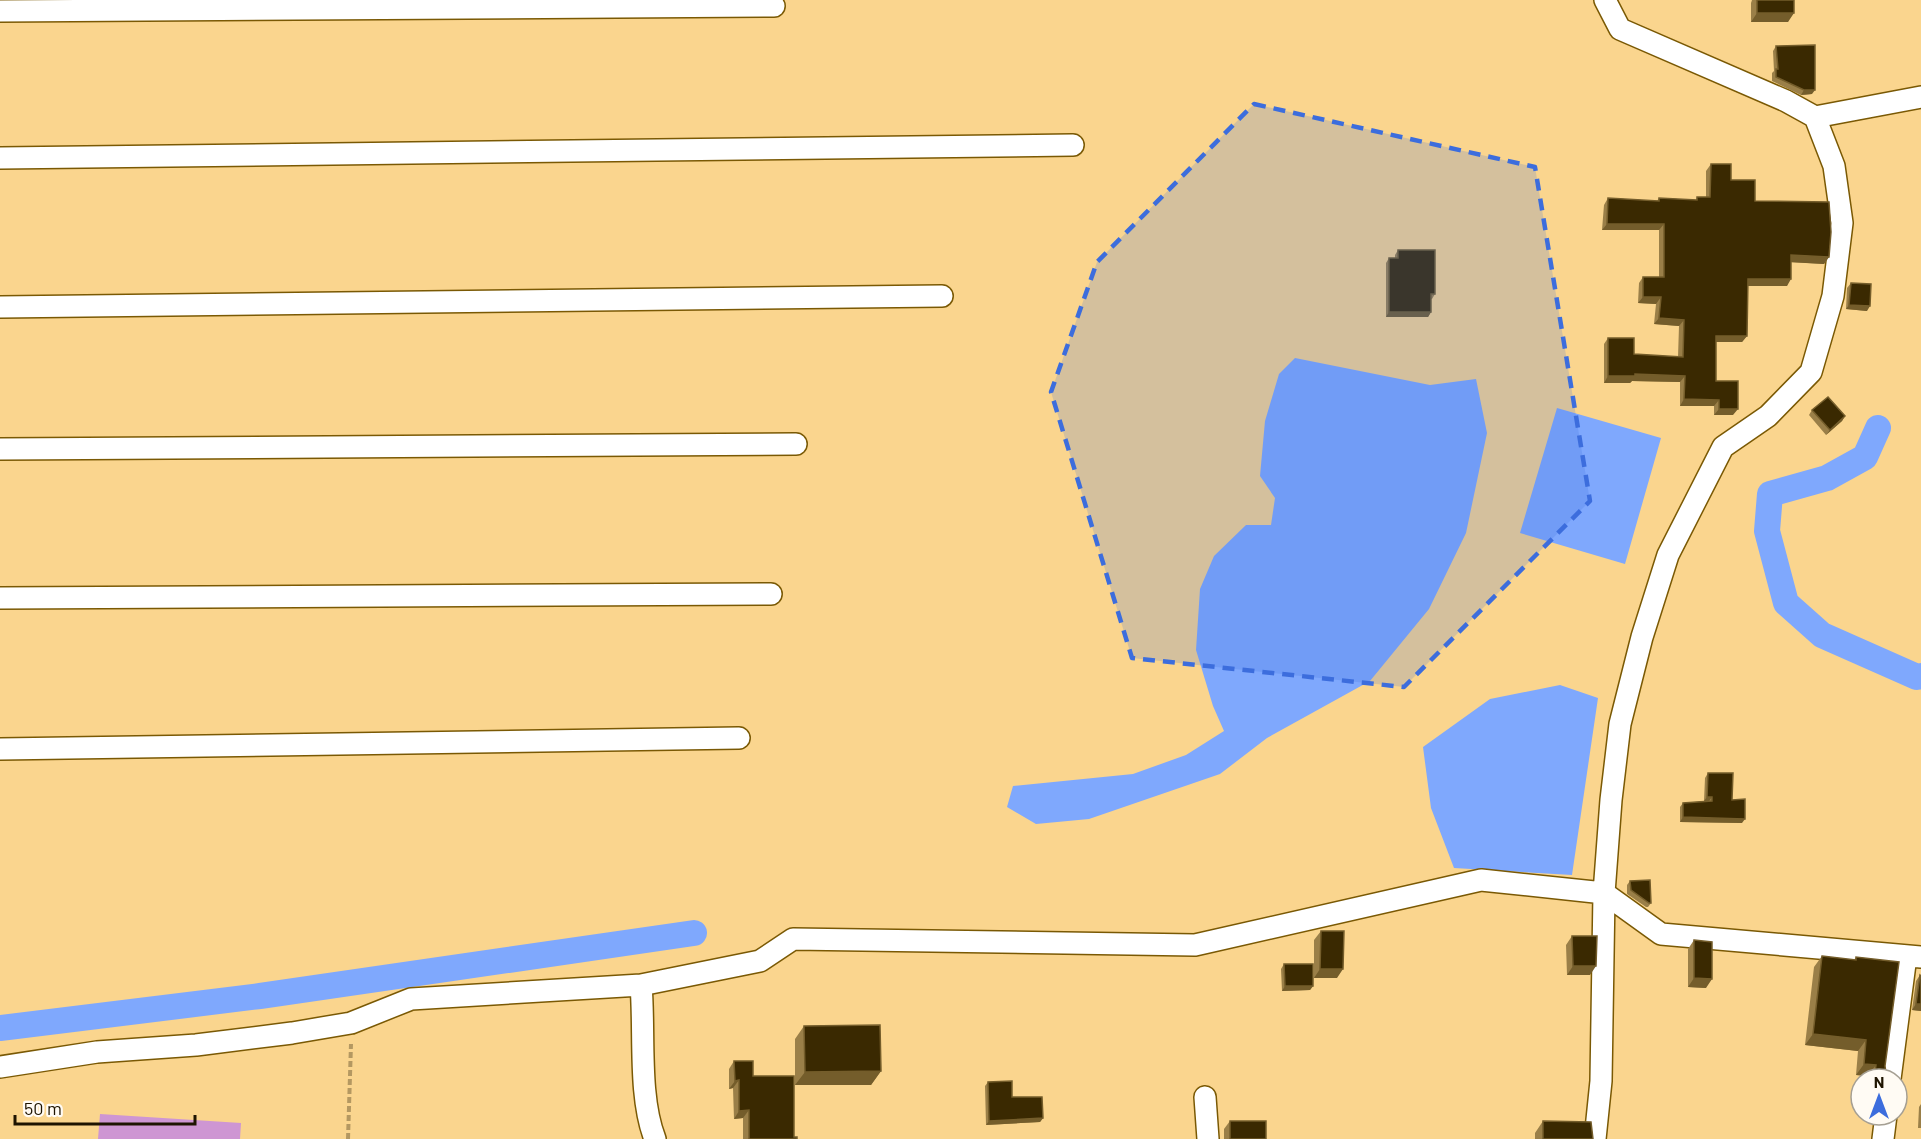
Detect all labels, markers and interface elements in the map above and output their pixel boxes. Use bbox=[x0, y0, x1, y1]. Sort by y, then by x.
north arrow bbox=[1849, 1067, 1909, 1127]
text: N bbox=[1874, 1072, 1884, 1091]
scale bar bbox=[15, 1088, 195, 1126]
text: 50 m bbox=[24, 1097, 62, 1119]

